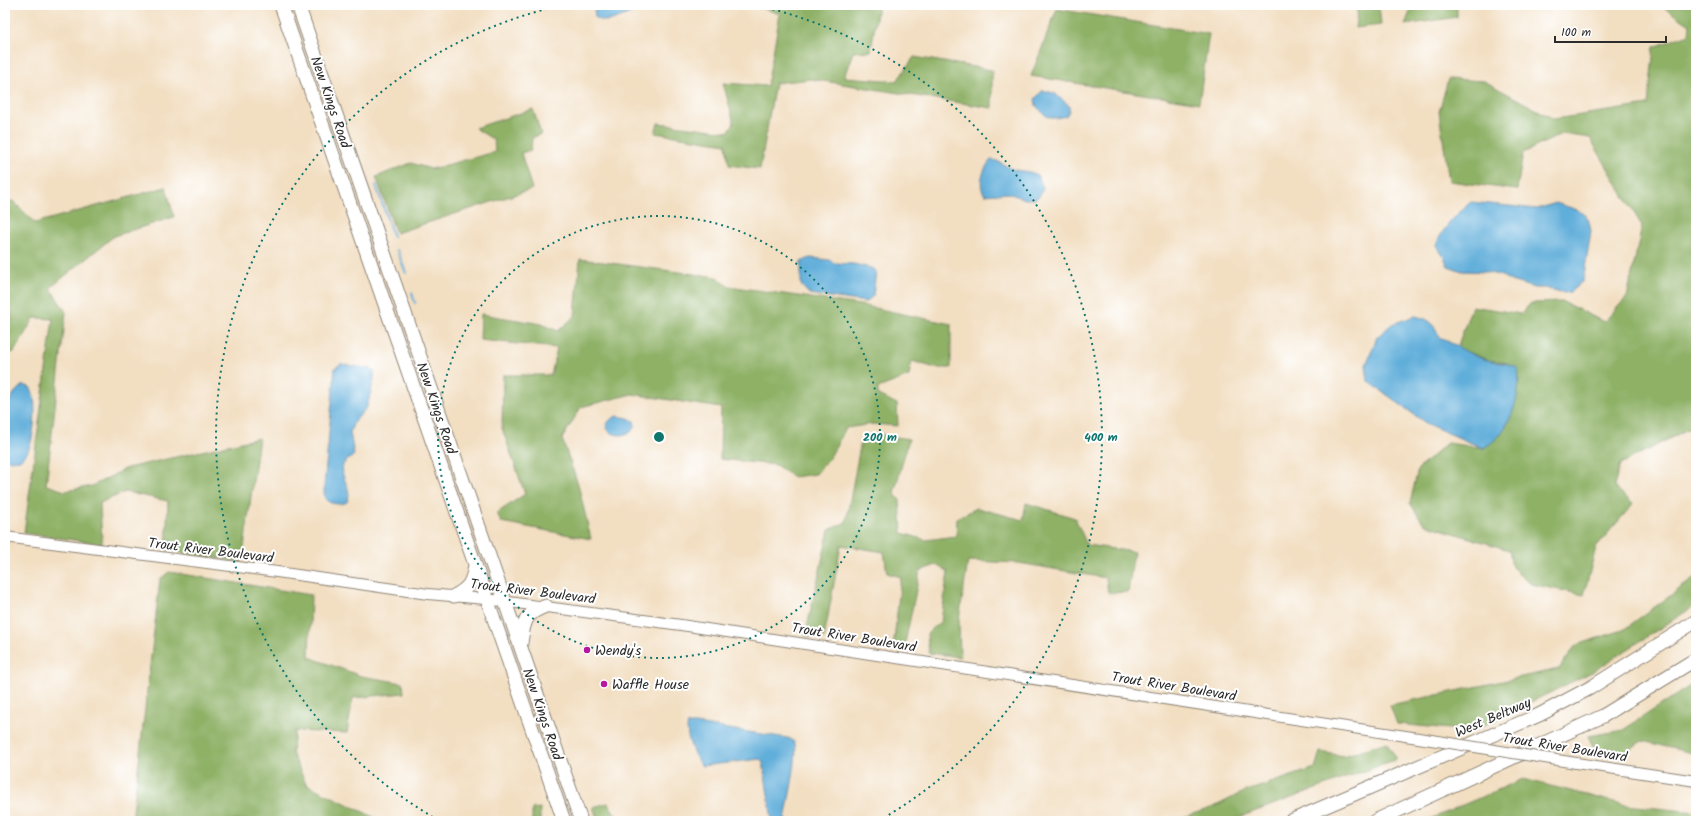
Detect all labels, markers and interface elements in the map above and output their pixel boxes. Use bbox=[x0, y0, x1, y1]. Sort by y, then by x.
scale bar bbox=[1555, 18, 1666, 44]
text: 100 m bbox=[1561, 23, 1592, 42]
street label: New Kings Road bbox=[304, 53, 356, 152]
street label: New Kings Road bbox=[410, 359, 462, 458]
text: 200 m bbox=[863, 428, 897, 447]
text: 400 m bbox=[1084, 428, 1118, 447]
centre of rings bbox=[652, 430, 666, 444]
street label: Trout River Boulevard bbox=[147, 532, 276, 570]
street label: Trout River Boulevard bbox=[469, 573, 598, 611]
street label: Trout River Boulevard bbox=[790, 617, 919, 659]
place label: Wendy's bbox=[595, 640, 641, 662]
marker: Wendy's bbox=[582, 645, 592, 655]
street label: New Kings Road bbox=[516, 665, 568, 764]
street label: Trout River Boulevard bbox=[1110, 666, 1239, 708]
place label: Waffle House bbox=[612, 674, 690, 696]
marker: Waffle House bbox=[599, 679, 609, 689]
street label: West Beltway bbox=[1452, 692, 1535, 744]
street label: Trout River Boulevard bbox=[1501, 727, 1630, 769]

